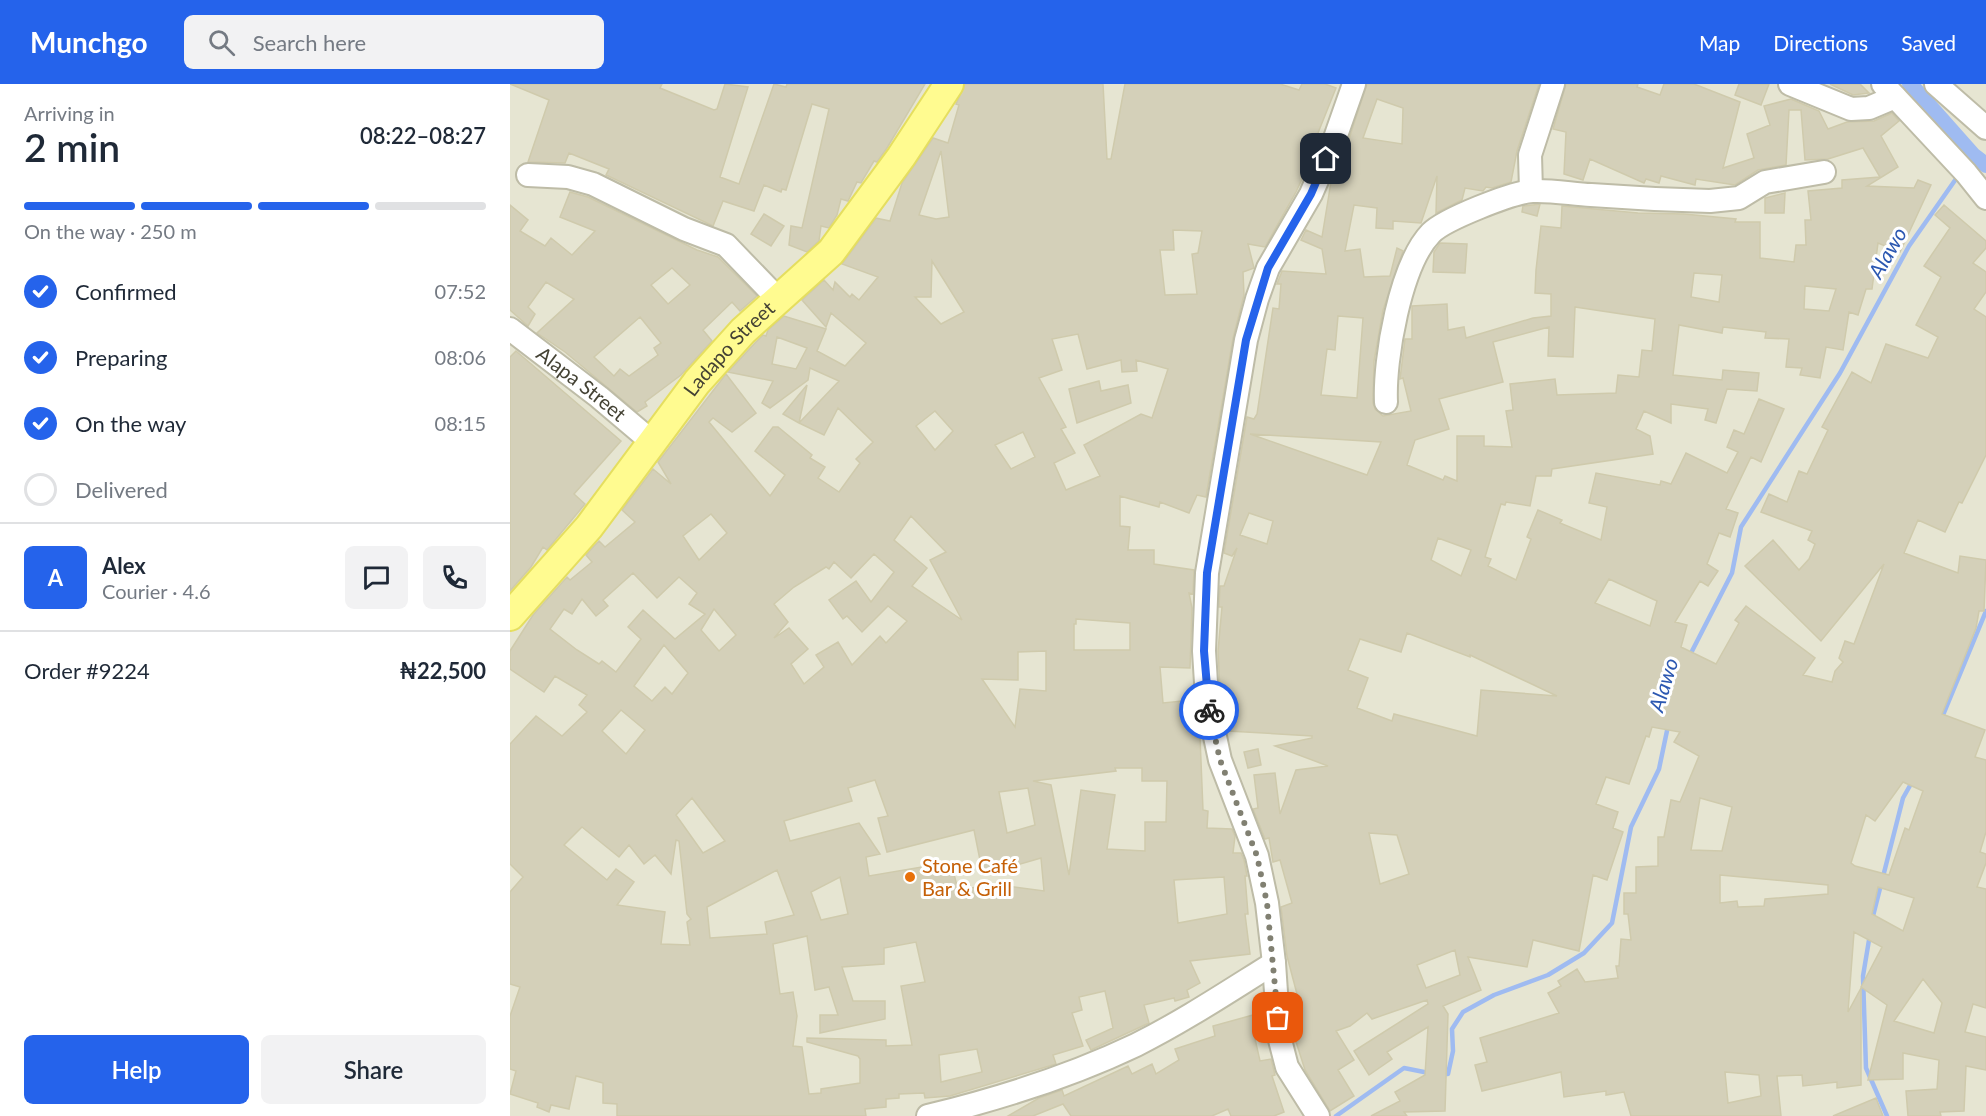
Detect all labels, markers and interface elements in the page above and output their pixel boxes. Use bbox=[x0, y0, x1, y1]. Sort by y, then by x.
search box bbox=[184, 15, 604, 69]
text: Munchgo bbox=[30, 25, 148, 59]
icon: search bbox=[205, 26, 238, 59]
text: Search here bbox=[253, 29, 366, 56]
text: Map bbox=[1699, 30, 1740, 55]
text: Directions bbox=[1773, 30, 1868, 55]
text: Saved bbox=[1901, 30, 1956, 55]
text: Arriving in bbox=[24, 101, 115, 125]
text: 08:22–08:27 bbox=[360, 122, 486, 149]
text: 2 min bbox=[24, 124, 120, 170]
pin bbox=[1300, 133, 1351, 184]
icon: home bbox=[1309, 142, 1342, 175]
text: On the way · 250 m bbox=[24, 219, 197, 243]
water label: Alawo bbox=[1862, 222, 1911, 283]
icon: check bbox=[24, 275, 57, 308]
text: Confirmed bbox=[75, 278, 177, 305]
text: 07:52 bbox=[435, 279, 486, 303]
street label: Ladapo Street bbox=[678, 296, 779, 400]
icon: check bbox=[24, 341, 57, 374]
street label: Alapa Street bbox=[532, 341, 632, 426]
text: Preparing bbox=[75, 344, 167, 371]
text: 08:06 bbox=[435, 345, 486, 369]
icon: check bbox=[24, 407, 57, 440]
text: On the way bbox=[75, 410, 186, 437]
text: 08:15 bbox=[435, 411, 486, 435]
text: Delivered bbox=[75, 476, 168, 503]
button: chat bbox=[345, 546, 408, 609]
button: phone bbox=[423, 546, 486, 609]
text: Alex bbox=[102, 552, 146, 579]
text: A bbox=[48, 564, 63, 591]
text: Courier · 4.6 bbox=[102, 579, 211, 603]
water label: Alawo bbox=[1642, 655, 1683, 715]
text: Order #9224 bbox=[24, 657, 150, 684]
text: ₦22,500 bbox=[399, 657, 486, 684]
courier bbox=[1179, 680, 1239, 740]
icon: bike bbox=[1193, 694, 1226, 727]
place label: Stone Café Bar & Grill bbox=[922, 853, 1018, 900]
marker: Stone Café Bar & Grill bbox=[903, 870, 917, 884]
pin bbox=[1252, 992, 1303, 1043]
icon: bag bbox=[1261, 1001, 1294, 1034]
button: Help bbox=[24, 1035, 249, 1104]
button: Share bbox=[261, 1035, 486, 1104]

